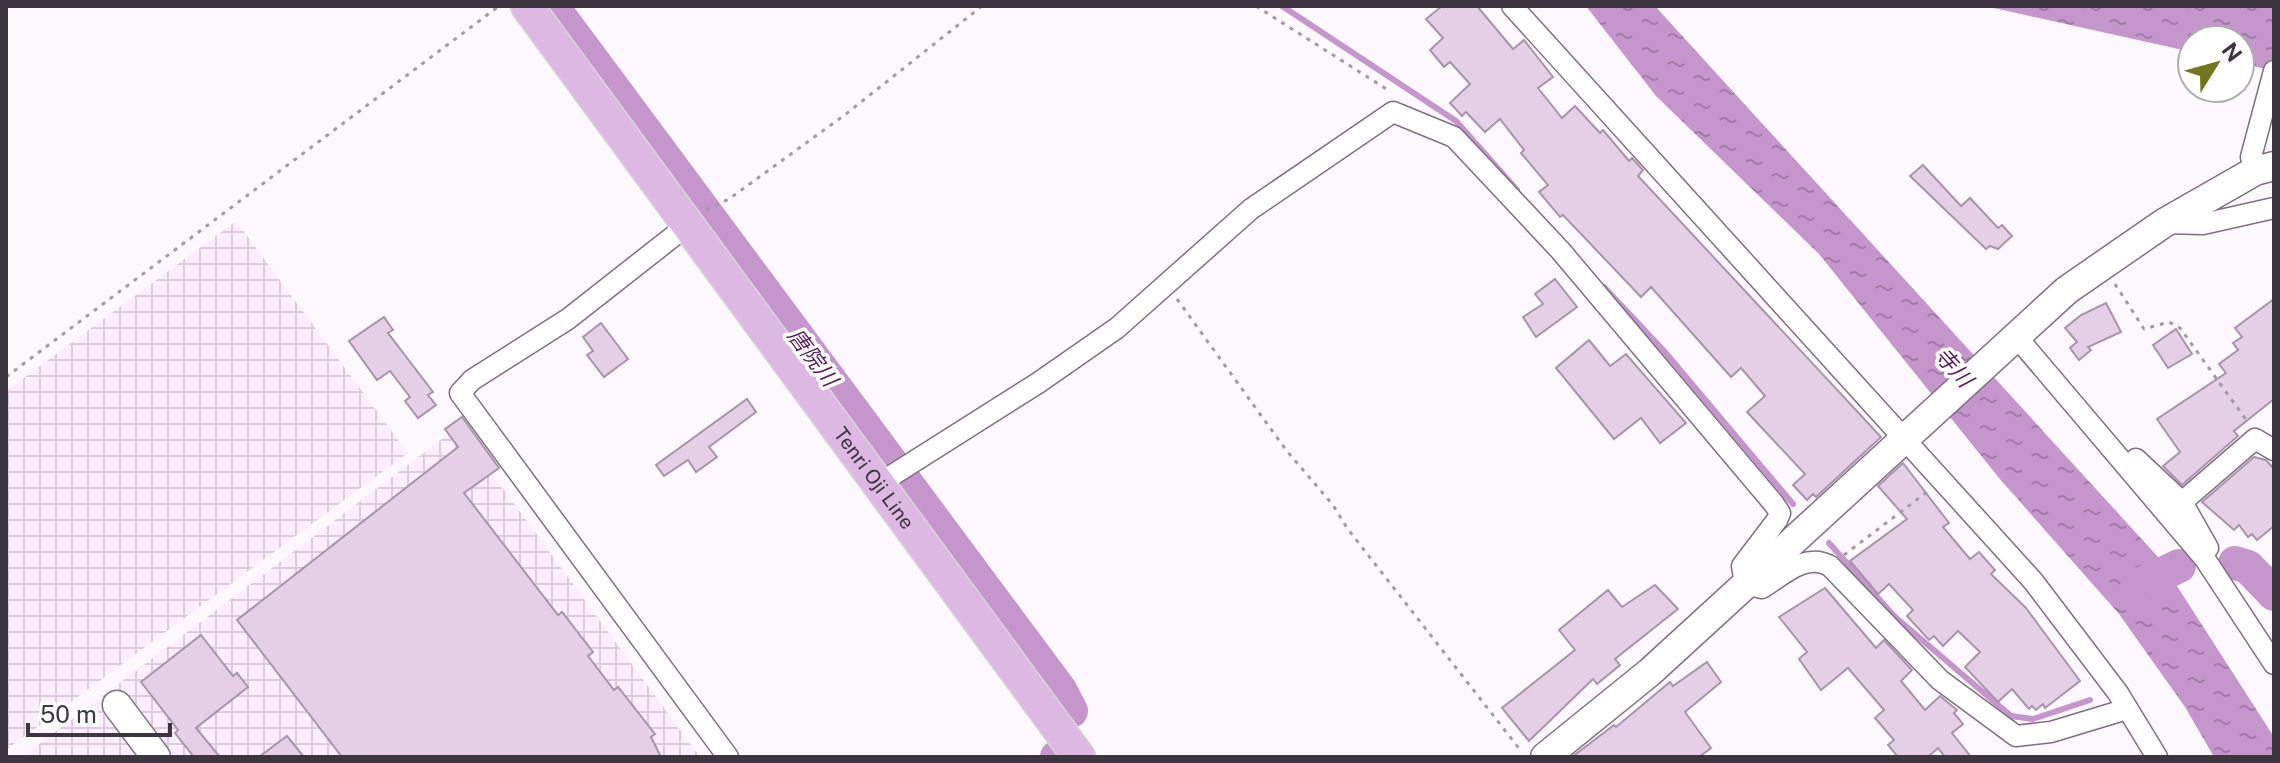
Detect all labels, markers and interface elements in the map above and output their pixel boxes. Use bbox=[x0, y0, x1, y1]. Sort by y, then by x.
north arrow bbox=[2176, 24, 2256, 104]
text: N bbox=[2216, 37, 2248, 67]
water label: 唐院川 bbox=[783, 323, 844, 393]
water label: 寺川 bbox=[1930, 342, 1980, 394]
street label: Tenri Oji Line bbox=[829, 423, 919, 534]
scale bar bbox=[28, 687, 170, 737]
text: 50 m bbox=[40, 700, 97, 728]

